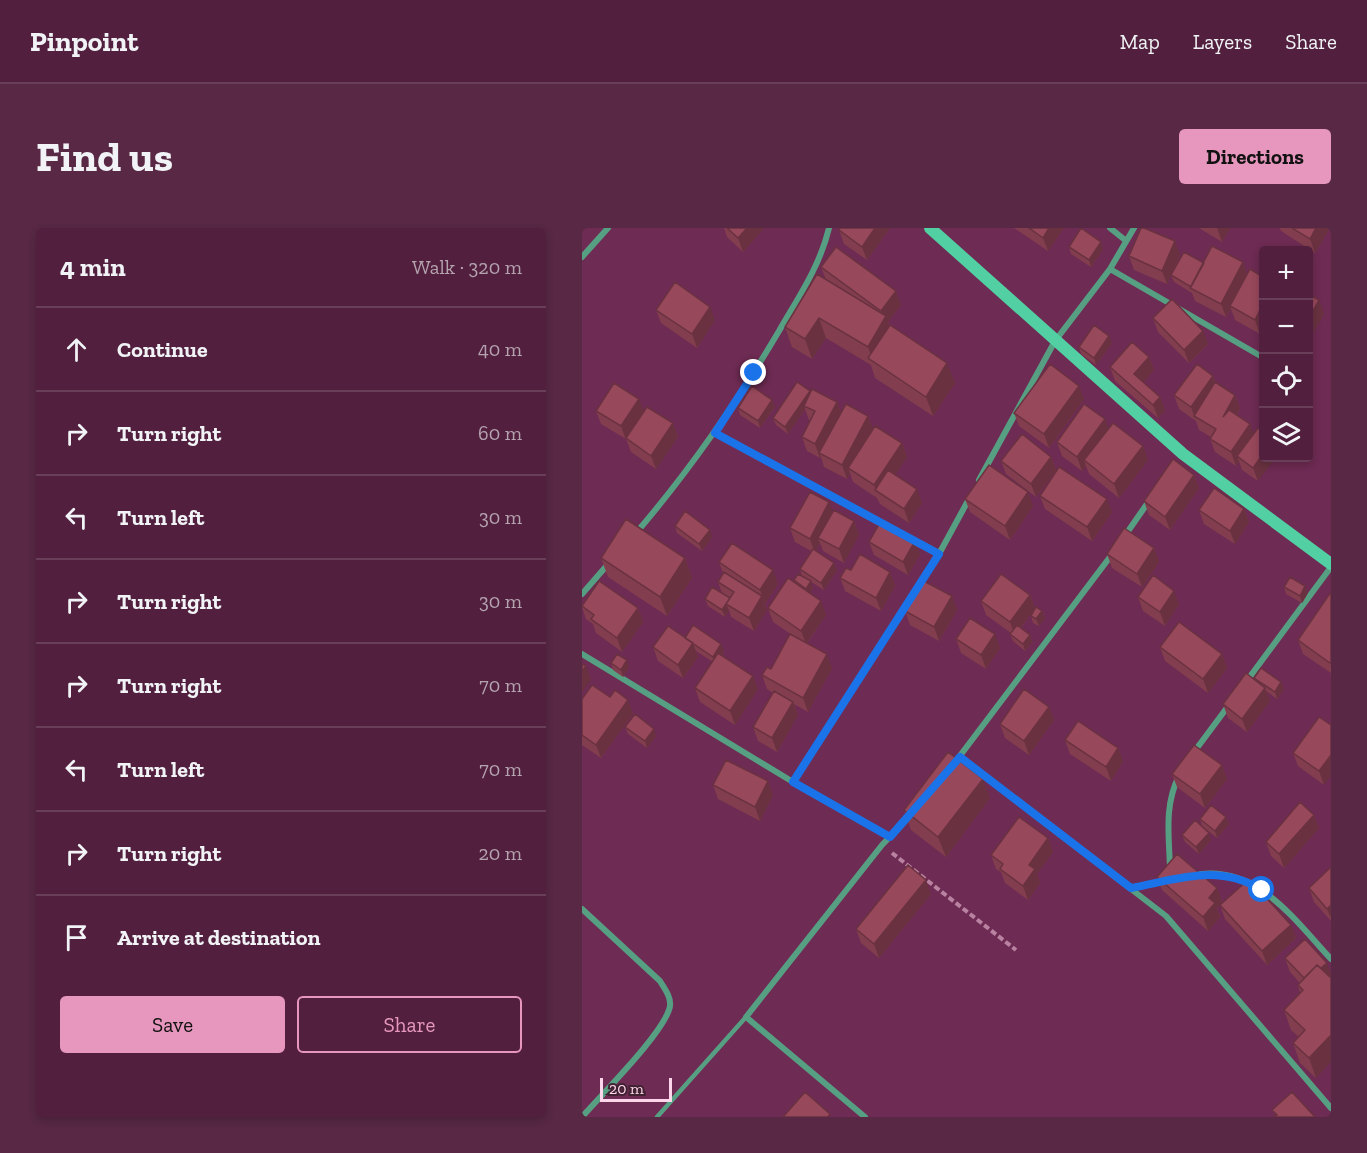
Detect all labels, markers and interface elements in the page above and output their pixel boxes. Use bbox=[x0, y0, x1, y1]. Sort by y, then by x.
text: Pinpoint bbox=[30, 25, 138, 58]
text: Map bbox=[1120, 29, 1160, 54]
text: Layers bbox=[1193, 29, 1252, 54]
text: Share bbox=[1285, 29, 1337, 54]
button: Directions bbox=[1179, 129, 1331, 184]
text: Find us bbox=[36, 131, 173, 182]
map controls bbox=[1259, 246, 1313, 462]
button: + bbox=[1259, 246, 1313, 300]
text: 4 min bbox=[60, 251, 126, 283]
text: Walk · 320 m bbox=[412, 255, 522, 279]
button: − bbox=[1259, 300, 1313, 354]
icon: ahead bbox=[60, 333, 93, 366]
text: Continue bbox=[117, 336, 208, 363]
text: 40 m bbox=[478, 337, 522, 361]
button: locate bbox=[1259, 354, 1313, 408]
route end bbox=[740, 359, 766, 385]
button: layers bbox=[1259, 408, 1313, 462]
icon: right bbox=[60, 417, 93, 450]
text: Turn right bbox=[117, 420, 221, 447]
text: 60 m bbox=[478, 421, 522, 445]
icon: left bbox=[60, 501, 93, 534]
text: Turn left bbox=[117, 504, 204, 531]
text: 30 m bbox=[479, 505, 522, 529]
icon: right bbox=[60, 585, 93, 618]
text: Turn right bbox=[117, 588, 221, 615]
text: 30 m bbox=[479, 589, 522, 613]
icon: right bbox=[60, 669, 93, 702]
text: Turn right bbox=[117, 672, 221, 699]
text: 70 m bbox=[479, 673, 522, 697]
icon: left bbox=[60, 753, 93, 786]
text: Turn left bbox=[117, 756, 204, 783]
text: 70 m bbox=[479, 757, 522, 781]
icon: right bbox=[60, 837, 93, 870]
text: Turn right bbox=[117, 840, 221, 867]
text: 20 m bbox=[478, 841, 522, 865]
route start bbox=[1248, 876, 1274, 902]
icon: arrive bbox=[60, 921, 93, 954]
text: Arrive at destination bbox=[117, 924, 320, 951]
button: Save bbox=[60, 996, 285, 1053]
button: Share bbox=[297, 996, 522, 1053]
scale bar bbox=[600, 1075, 672, 1102]
text: 20 m bbox=[609, 1079, 644, 1098]

